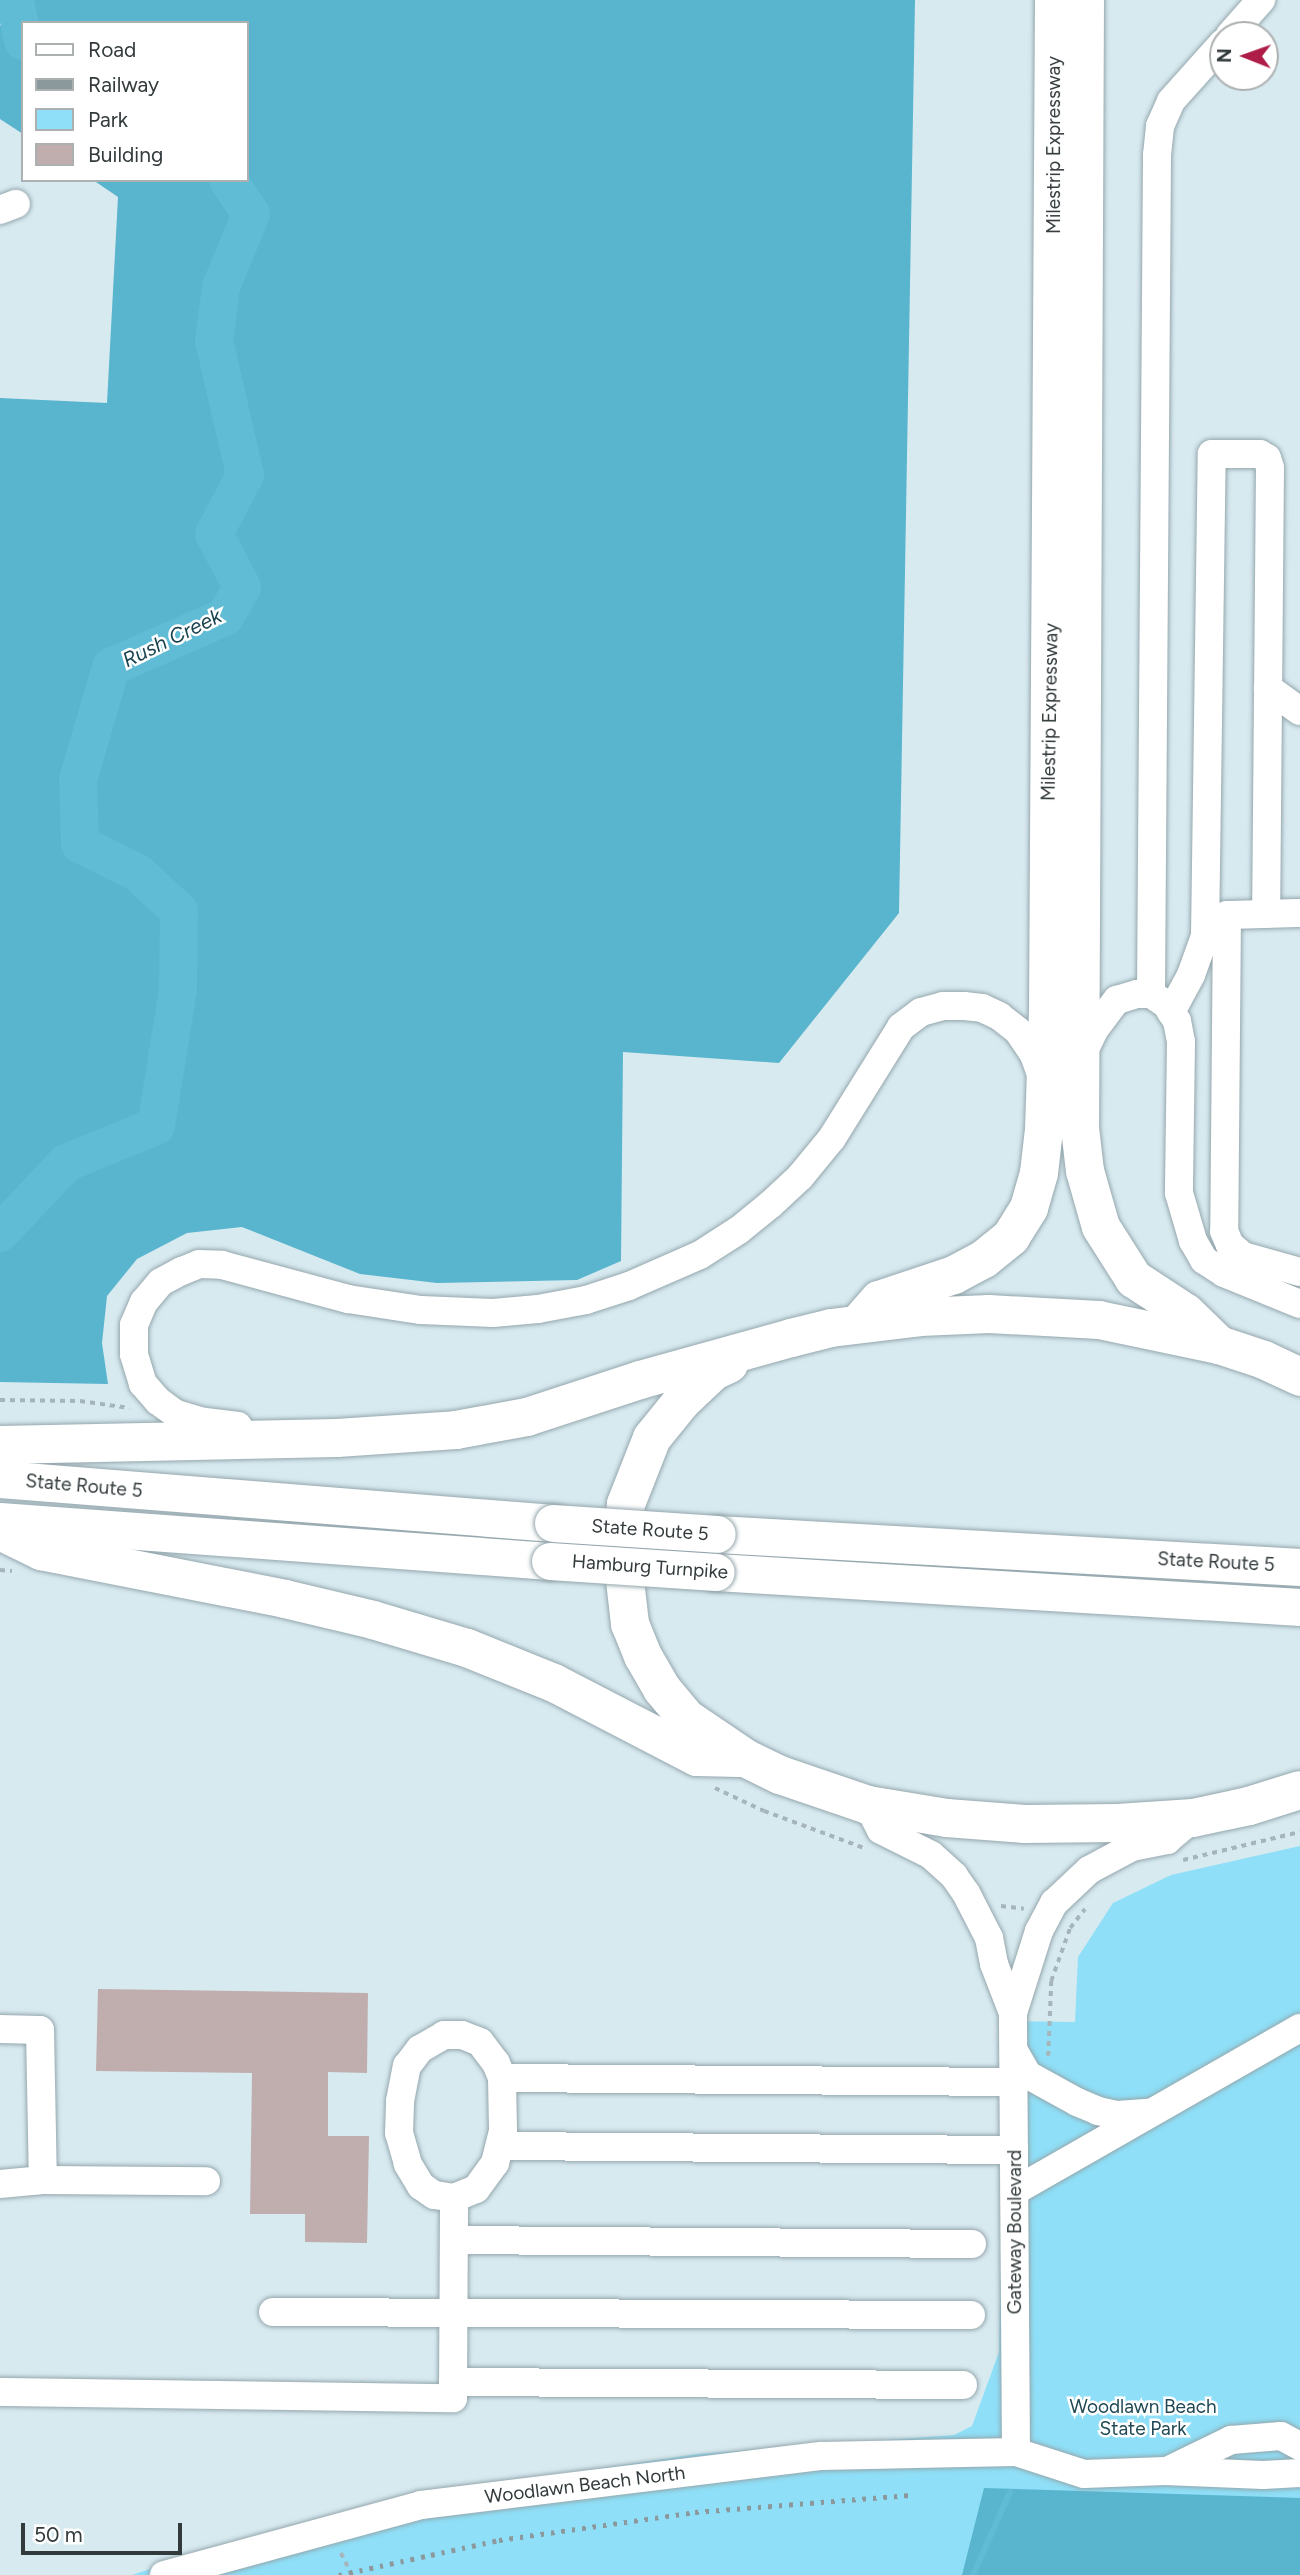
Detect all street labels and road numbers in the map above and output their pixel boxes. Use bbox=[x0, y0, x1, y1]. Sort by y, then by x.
street label: Milestrip Expressway bbox=[1043, 56, 1065, 234]
street label: Milestrip Expressway bbox=[1037, 623, 1063, 801]
street label: State Route 5 bbox=[25, 1470, 143, 1502]
street label: State Route 5 bbox=[591, 1515, 709, 1545]
street label: State Route 5 bbox=[1157, 1548, 1275, 1576]
street label: Hamburg Turnpike bbox=[571, 1550, 729, 1584]
street label: Gateway Boulevard bbox=[1004, 2150, 1026, 2314]
street label: Woodlawn Beach North bbox=[483, 2461, 687, 2509]

